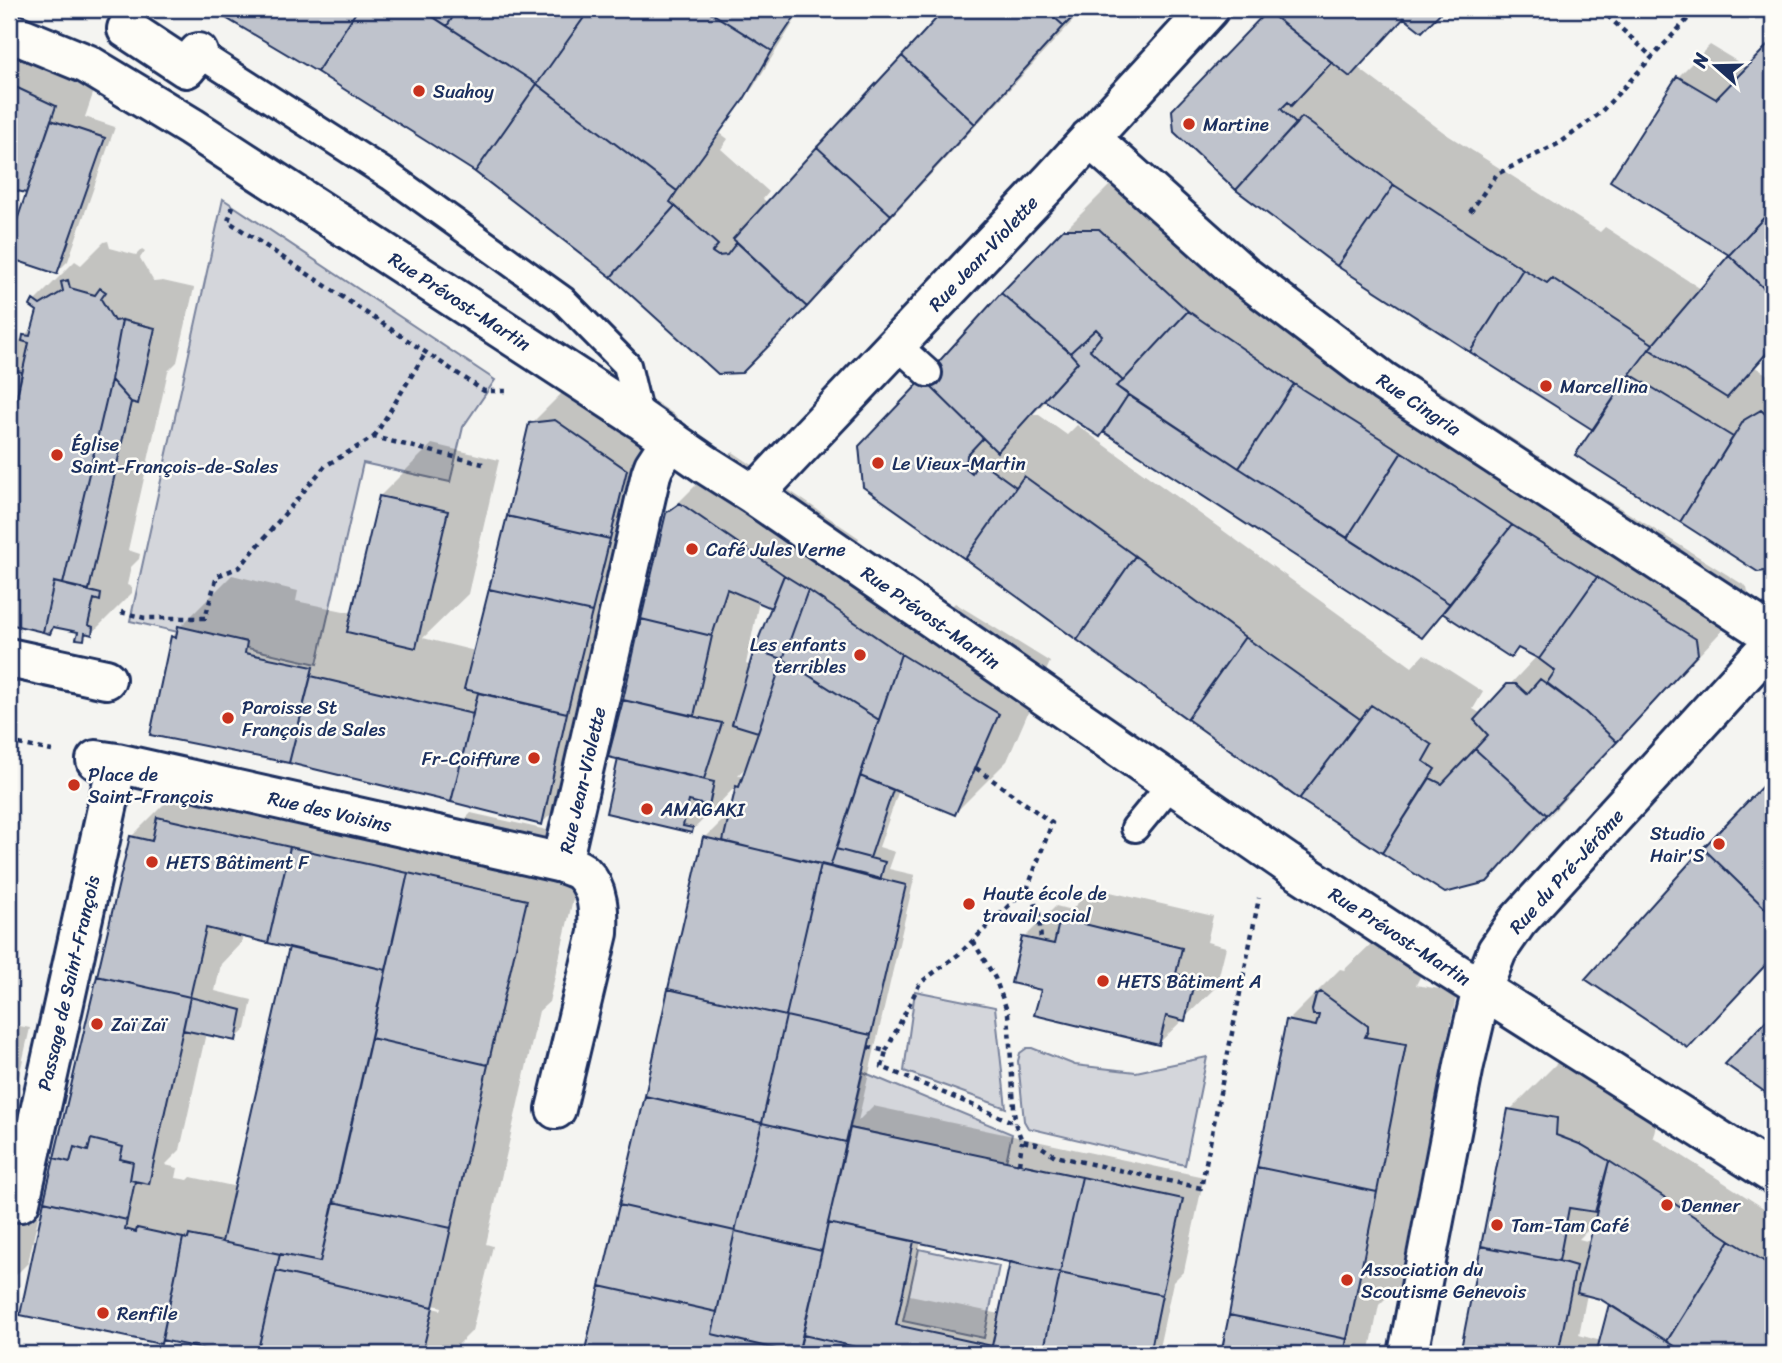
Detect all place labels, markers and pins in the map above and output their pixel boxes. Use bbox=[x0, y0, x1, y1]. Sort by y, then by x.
place label: Suahoy bbox=[433, 75, 494, 108]
marker: Suahoy bbox=[411, 83, 427, 99]
place label: Martine bbox=[1203, 108, 1269, 141]
marker: Martine bbox=[1181, 116, 1197, 132]
place label: Marcellina bbox=[1560, 370, 1648, 403]
marker: Marcellina bbox=[1538, 378, 1554, 394]
place label: Église Saint-François-de-Sales bbox=[71, 428, 279, 483]
marker: Église Saint-François-de-Sales bbox=[49, 447, 65, 463]
place label: Le Vieux-Martin bbox=[892, 447, 1026, 480]
marker: Le Vieux-Martin bbox=[870, 455, 886, 471]
place label: Café Jules Verne bbox=[706, 533, 846, 566]
marker: Café Jules Verne bbox=[684, 541, 700, 557]
place label: Les enfants terribles bbox=[750, 628, 846, 683]
marker: Les enfants terribles bbox=[852, 647, 868, 663]
place label: Paroisse St François de Sales bbox=[242, 691, 386, 746]
marker: Paroisse St François de Sales bbox=[220, 710, 236, 726]
place label: Fr-Coiffure bbox=[422, 742, 520, 775]
marker: Fr-Coiffure bbox=[526, 750, 542, 766]
place label: Place de Saint-François bbox=[88, 758, 213, 813]
marker: Place de Saint-François bbox=[66, 777, 82, 793]
place label: AMAGAKI bbox=[660, 793, 746, 826]
marker: AMAGAKI bbox=[639, 801, 655, 817]
place label: Studio Hair'S bbox=[1650, 817, 1705, 872]
marker: Studio Hair'S bbox=[1711, 836, 1727, 852]
place label: HETS Bâtiment F bbox=[166, 846, 309, 879]
marker: HETS Bâtiment F bbox=[144, 854, 160, 870]
place label: Haute école de travail social bbox=[983, 877, 1107, 932]
marker: Haute école de travail social bbox=[961, 896, 977, 912]
place label: HETS Bâtiment A bbox=[1117, 965, 1262, 998]
marker: HETS Bâtiment A bbox=[1095, 973, 1111, 989]
place label: Zaï Zaï bbox=[111, 1008, 169, 1041]
marker: Zaï Zaï bbox=[89, 1016, 105, 1032]
place label: Denner bbox=[1681, 1189, 1741, 1222]
marker: Denner bbox=[1659, 1197, 1675, 1213]
place label: Tam-Tam Café bbox=[1511, 1209, 1629, 1242]
marker: Tam-Tam Café bbox=[1489, 1217, 1505, 1233]
place label: Association du Scoutisme Genevois bbox=[1360, 1253, 1527, 1308]
marker: Association du Scoutisme Genevois bbox=[1339, 1272, 1355, 1288]
place label: Renfile bbox=[117, 1297, 178, 1330]
marker: Renfile bbox=[95, 1305, 111, 1321]

